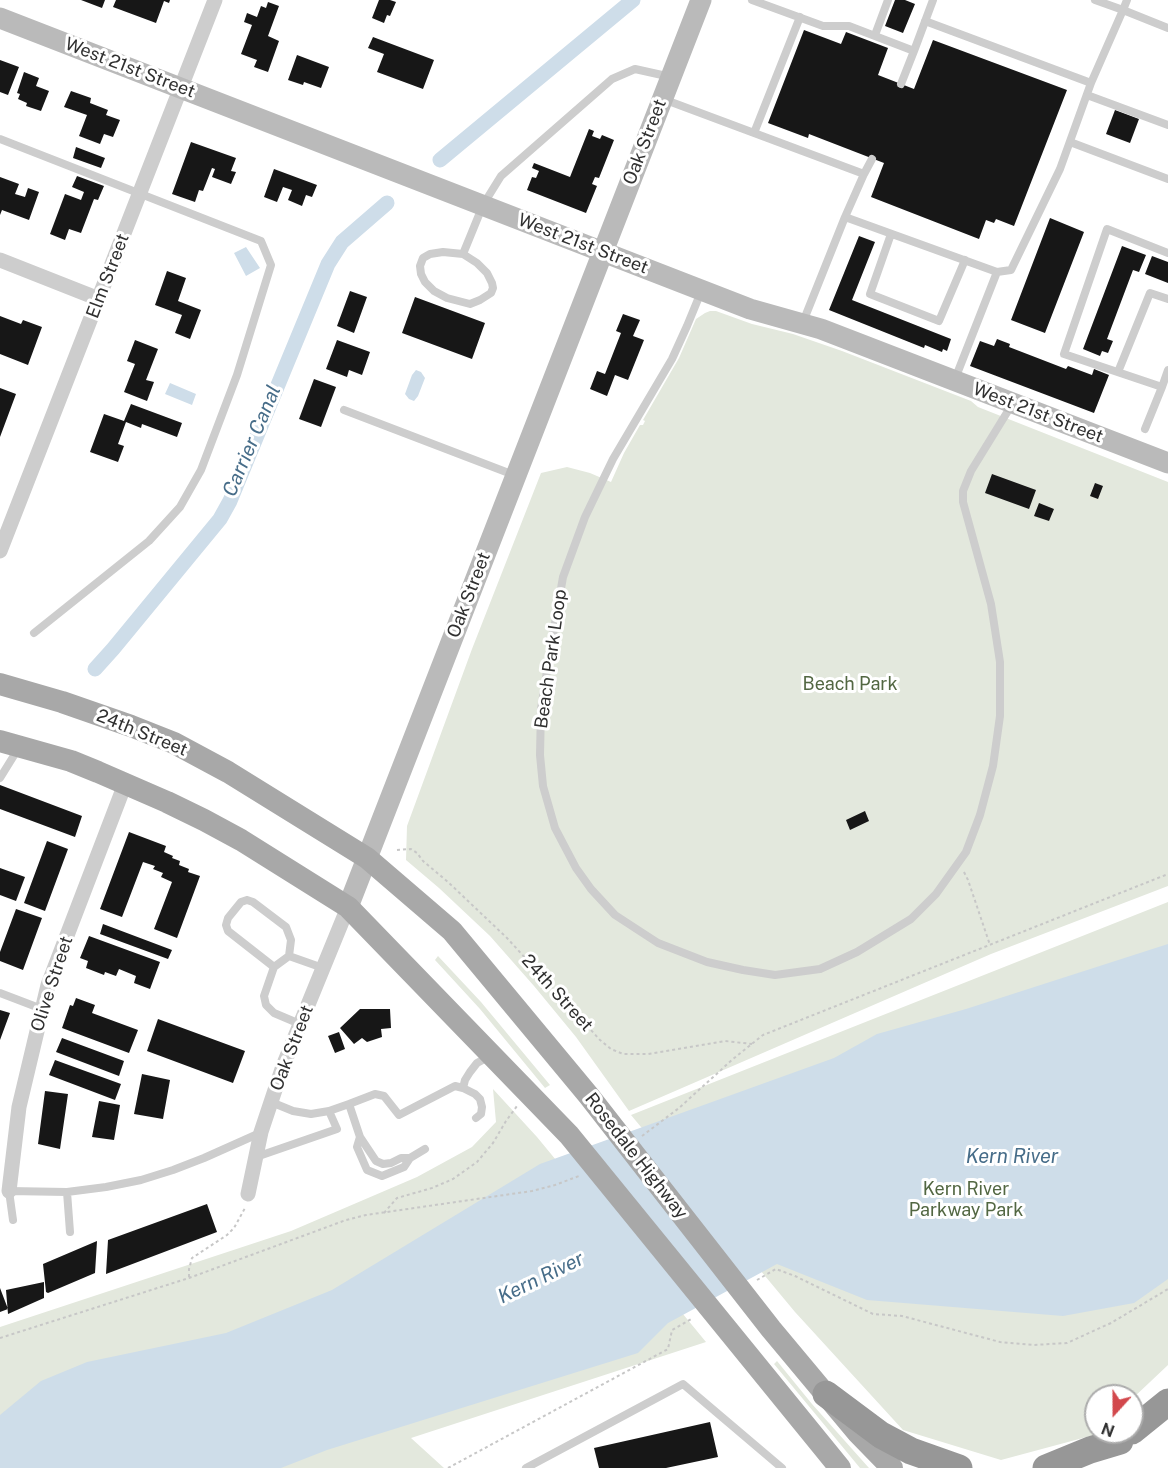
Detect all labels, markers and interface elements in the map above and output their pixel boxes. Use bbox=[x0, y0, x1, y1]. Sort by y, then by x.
street label: West 21st Street bbox=[62, 33, 198, 103]
street label: Oak Street bbox=[619, 96, 671, 188]
street label: West 21st Street bbox=[515, 209, 651, 279]
street label: Elm Street bbox=[82, 231, 134, 321]
street label: West 21st Street bbox=[970, 378, 1106, 448]
water label: Carrier Canal bbox=[218, 382, 286, 500]
street label: Oak Street bbox=[443, 549, 495, 641]
street label: Beach Park Loop bbox=[531, 588, 571, 730]
park label: Beach Park bbox=[803, 673, 897, 695]
street label: 24th Street bbox=[93, 705, 191, 761]
street label: Olive Street bbox=[26, 934, 78, 1034]
street label: 24th Street bbox=[517, 950, 597, 1036]
street label: Oak Street bbox=[266, 1002, 318, 1094]
street label: Rosedale Highway bbox=[580, 1089, 692, 1223]
water label: Kern River bbox=[966, 1145, 1058, 1169]
park label: Kern River Parkway Park bbox=[909, 1178, 1023, 1220]
water label: Kern River bbox=[494, 1247, 588, 1309]
north arrow bbox=[1084, 1384, 1144, 1444]
text: N bbox=[1099, 1418, 1117, 1441]

